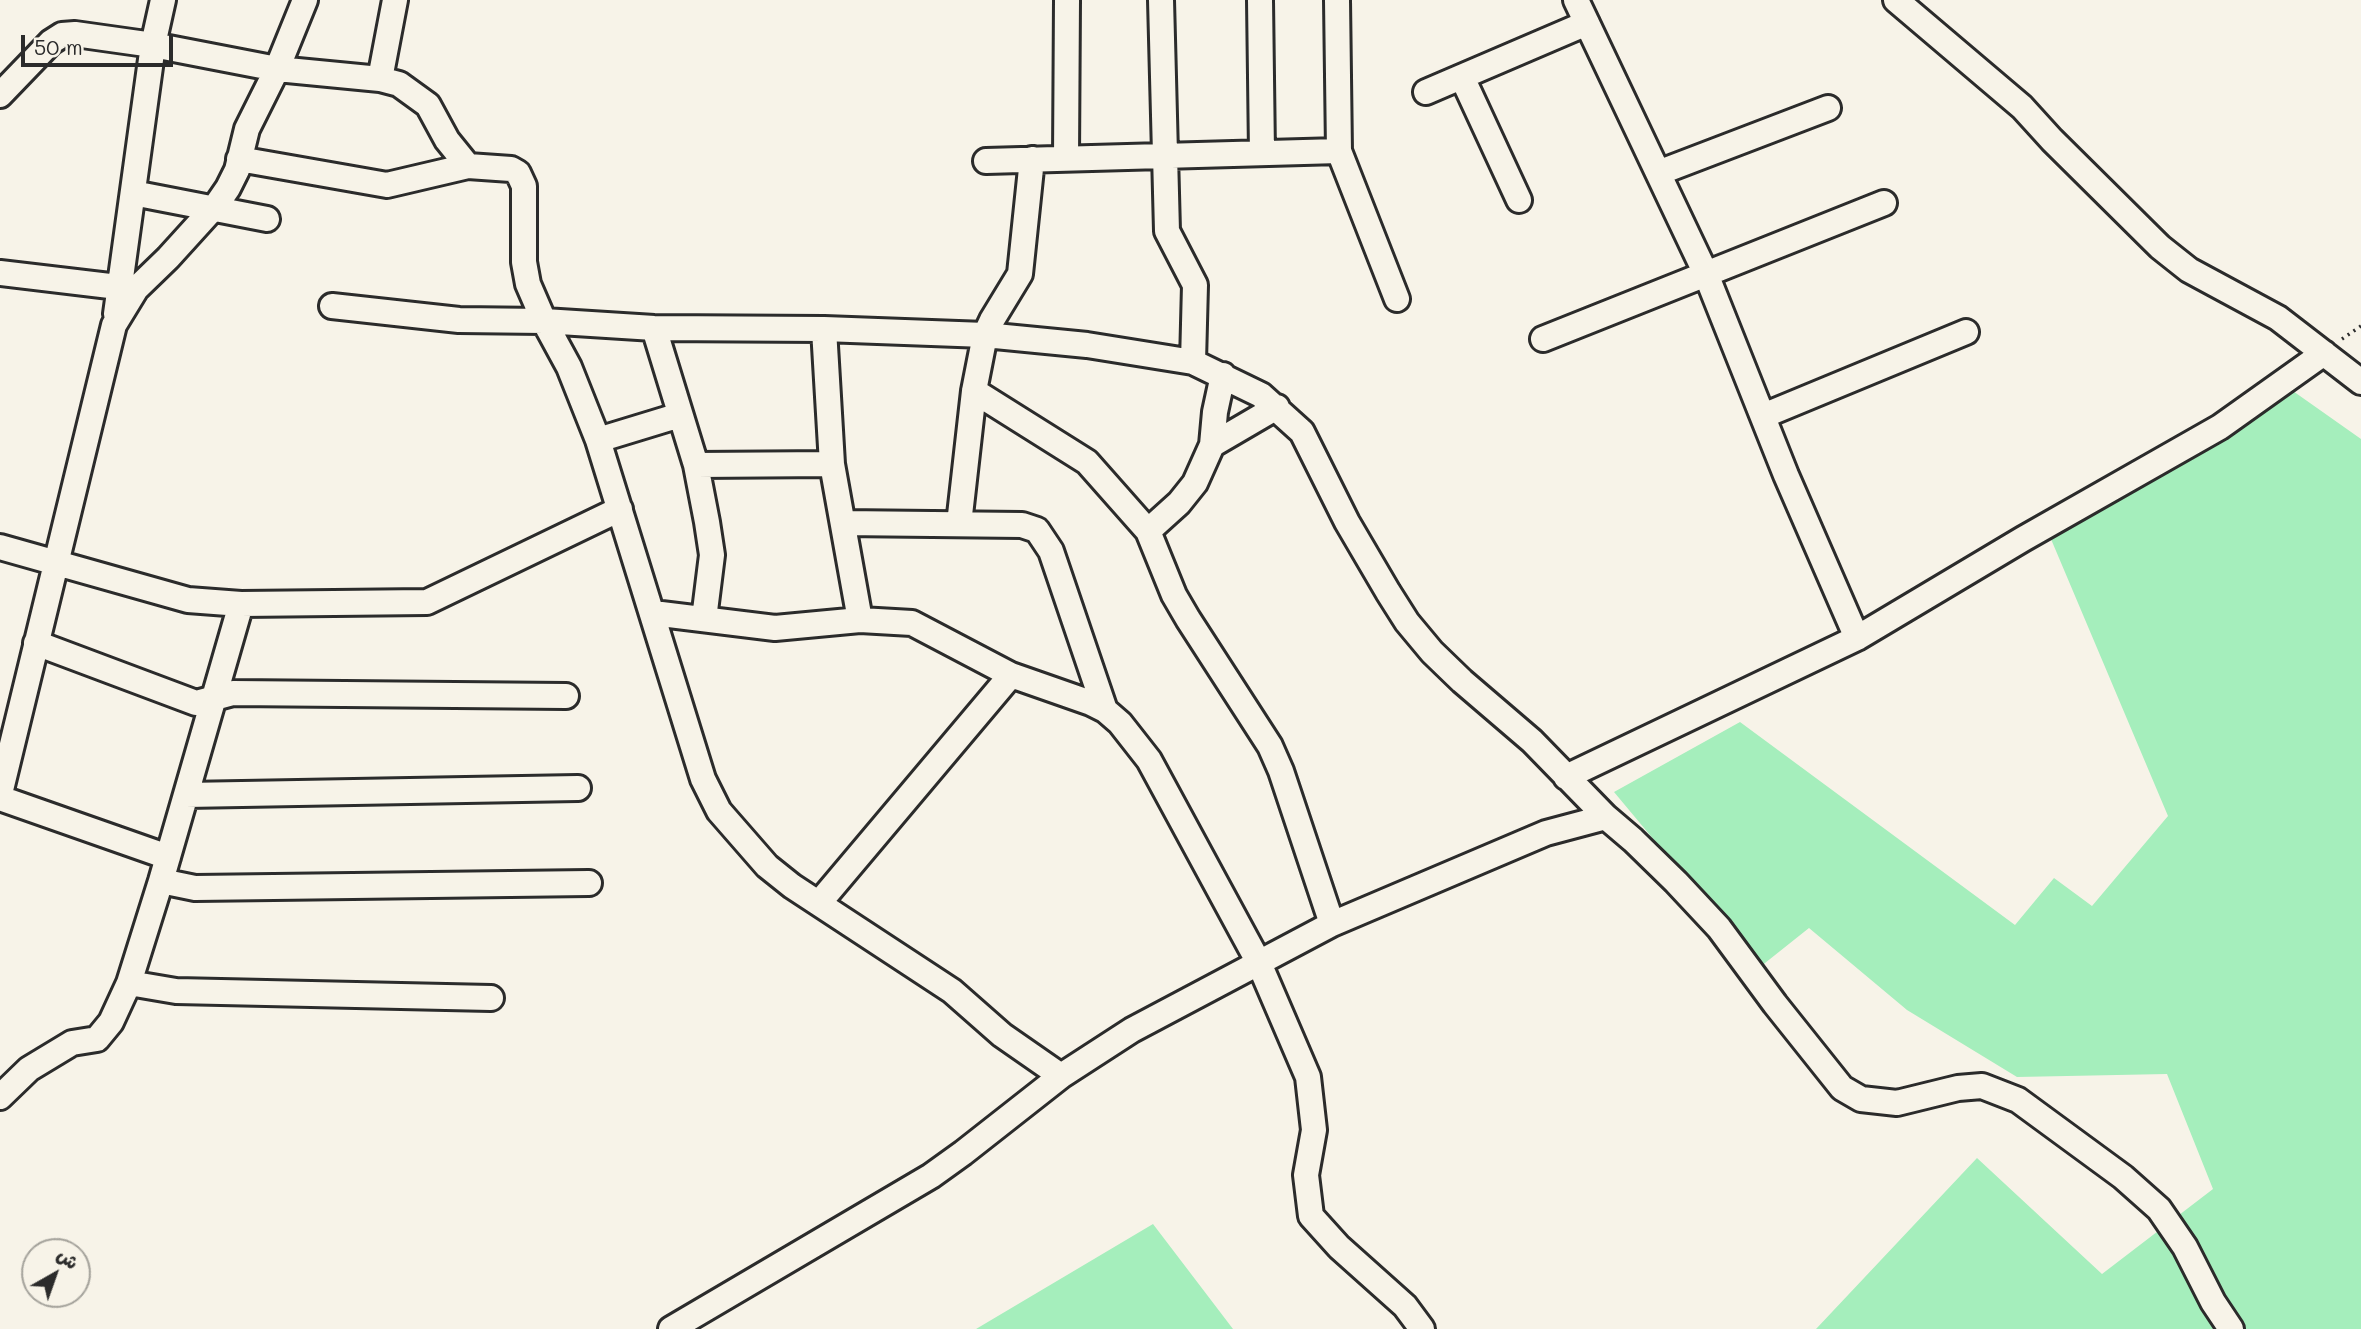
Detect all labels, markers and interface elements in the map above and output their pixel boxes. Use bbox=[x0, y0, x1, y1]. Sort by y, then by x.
scale bar bbox=[24, 21, 177, 65]
text: 50 m bbox=[34, 33, 83, 60]
north arrow bbox=[21, 1238, 91, 1308]
text: ش bbox=[52, 1242, 85, 1274]

